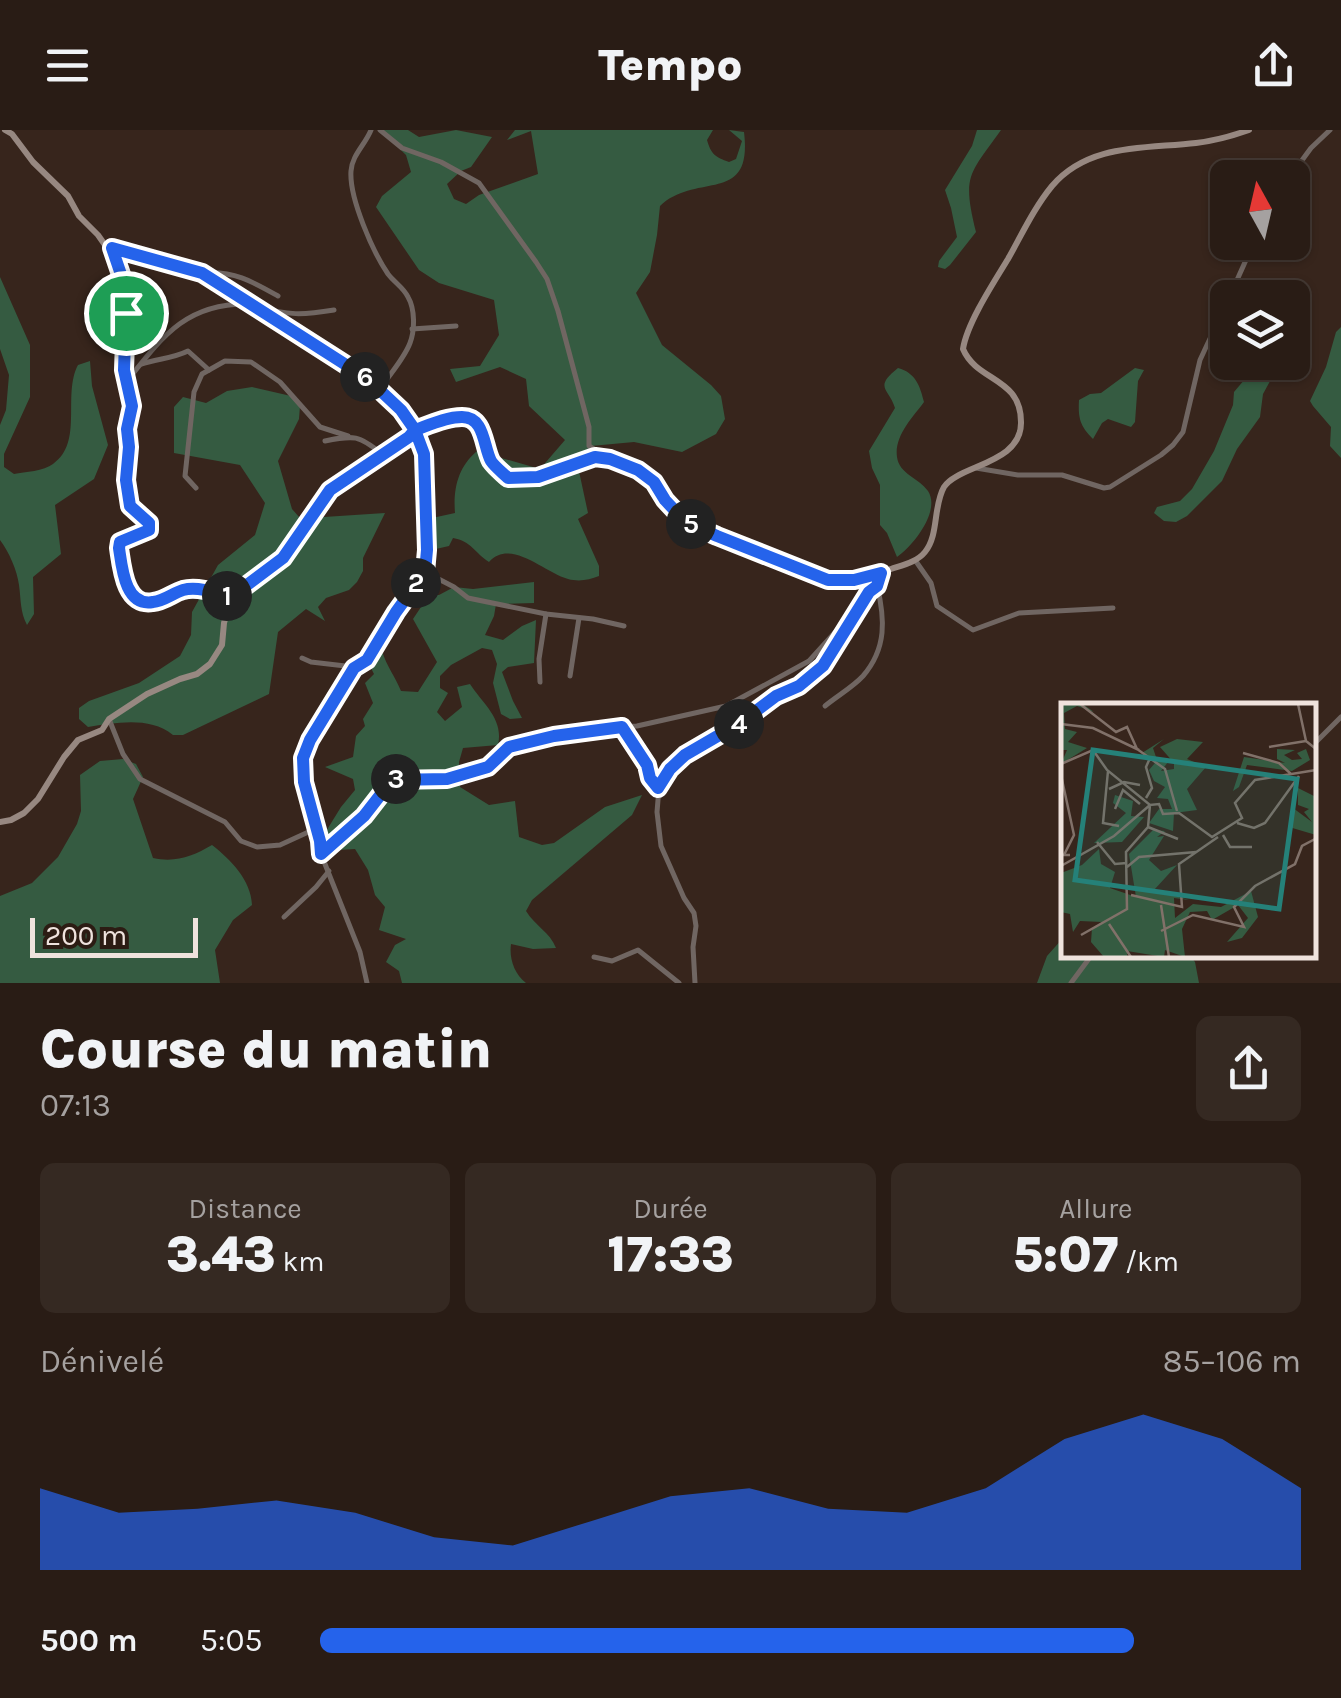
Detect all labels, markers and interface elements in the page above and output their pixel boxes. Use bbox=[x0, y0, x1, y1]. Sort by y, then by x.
icon: menu bbox=[40, 38, 95, 93]
icon: share bbox=[1246, 38, 1301, 93]
text: Tempo bbox=[598, 39, 743, 91]
north arrow bbox=[1210, 160, 1310, 260]
map controls bbox=[1210, 160, 1310, 380]
pin bbox=[84, 271, 169, 356]
button: layers bbox=[1210, 280, 1310, 380]
icon: arrive bbox=[99, 286, 154, 341]
pin: 6 bbox=[340, 352, 390, 402]
text: 6 bbox=[357, 360, 374, 393]
pin: 5 bbox=[666, 499, 716, 549]
text: 5 bbox=[683, 507, 699, 540]
pin: 2 bbox=[391, 558, 441, 608]
text: 2 bbox=[408, 566, 424, 599]
pin: 1 bbox=[202, 571, 252, 621]
text: 1 bbox=[222, 579, 232, 612]
pin: 4 bbox=[714, 699, 764, 749]
inset map bbox=[1061, 703, 1316, 958]
text: 4 bbox=[731, 707, 747, 740]
pin: 3 bbox=[371, 754, 421, 804]
text: 3 bbox=[387, 762, 405, 795]
scale bar bbox=[30, 913, 198, 958]
text: 200 m bbox=[45, 919, 127, 952]
button: share bbox=[1196, 1016, 1301, 1121]
text: Course du matin bbox=[40, 1017, 492, 1081]
text: 07:13 bbox=[40, 1087, 111, 1124]
text: Distance bbox=[189, 1192, 302, 1225]
text: Durée bbox=[633, 1192, 708, 1225]
text: Allure bbox=[1059, 1192, 1132, 1225]
text: 3.43 bbox=[166, 1225, 276, 1284]
text: 17:33 bbox=[607, 1225, 734, 1284]
text: 5:07 bbox=[1013, 1225, 1118, 1284]
text: km bbox=[276, 1245, 324, 1278]
text: /km bbox=[1118, 1245, 1179, 1278]
text: Dénivelé bbox=[40, 1343, 164, 1380]
text: 85–106 m bbox=[1163, 1343, 1301, 1380]
text: 500 m bbox=[40, 1622, 138, 1659]
text: 5:05 bbox=[200, 1622, 263, 1659]

